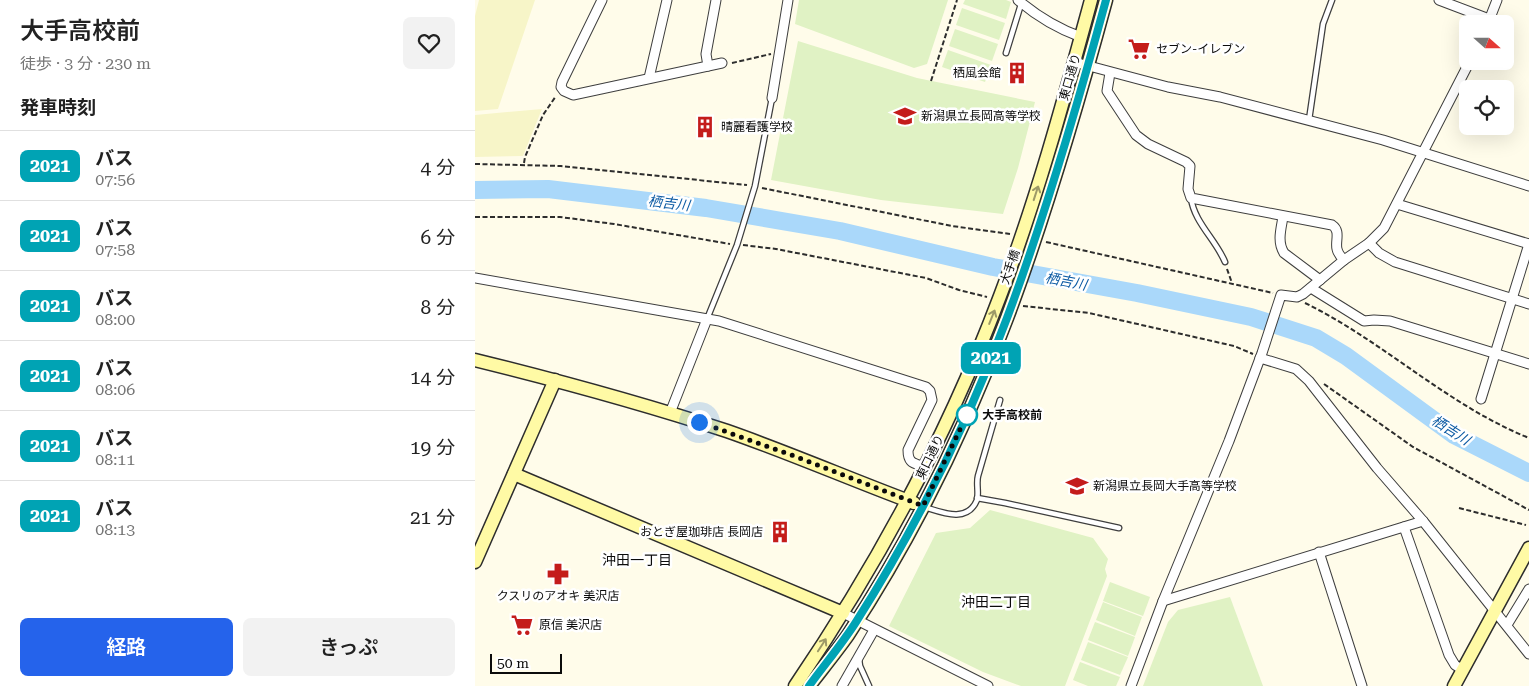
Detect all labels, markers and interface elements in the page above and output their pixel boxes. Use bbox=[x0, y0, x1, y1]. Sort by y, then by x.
north arrow bbox=[1459, 15, 1514, 70]
map controls bbox=[1459, 15, 1514, 135]
text: 大手高校前 bbox=[20, 17, 140, 45]
button: heart bbox=[403, 17, 455, 69]
supermarket icon: セブン-イレブン bbox=[1126, 36, 1152, 62]
place label: セブン-イレブン bbox=[1156, 42, 1245, 56]
street label: 東口通り bbox=[1057, 52, 1083, 102]
text: 徒歩 · 3 分 · 230 m bbox=[20, 54, 151, 73]
building icon: 栖風会館 bbox=[1004, 60, 1030, 86]
place label: 栖風会館 bbox=[953, 66, 1001, 80]
button: locate bbox=[1459, 80, 1514, 135]
text: 発車時刻 bbox=[20, 96, 96, 119]
school or university icon: 新潟県立長岡高等学校 bbox=[892, 103, 918, 129]
place label: 新潟県立長岡高等学校 bbox=[921, 109, 1041, 123]
building icon: 晴麗看護学校 bbox=[692, 114, 718, 140]
place label: 晴麗看護学校 bbox=[721, 120, 793, 134]
text: バス bbox=[95, 147, 133, 170]
text: 2021 bbox=[30, 155, 70, 176]
text: 4 分 bbox=[421, 156, 455, 179]
text: 07:56 bbox=[95, 170, 135, 189]
one-way arrow bbox=[1031, 186, 1041, 202]
water label: 栖吉川 bbox=[647, 193, 693, 214]
text: バス bbox=[95, 217, 133, 240]
text: 2021 bbox=[30, 225, 70, 246]
text: 6 分 bbox=[421, 226, 455, 249]
text: 07:58 bbox=[95, 240, 135, 259]
street label: 大手橋 bbox=[998, 248, 1022, 286]
water label: 栖吉川 bbox=[1044, 269, 1090, 293]
text: バス bbox=[95, 287, 133, 310]
text: 2021 bbox=[30, 295, 70, 316]
text: 8 分 bbox=[421, 296, 455, 319]
text: 08:00 bbox=[95, 310, 135, 329]
one-way arrow bbox=[988, 310, 997, 325]
line badge: 2021 bbox=[956, 342, 1026, 374]
text: 2021 bbox=[971, 347, 1011, 368]
text: バス bbox=[95, 357, 133, 380]
text: 2021 bbox=[30, 365, 70, 386]
text: 14 分 bbox=[410, 366, 455, 389]
text: 08:06 bbox=[95, 380, 135, 399]
marker: 大手高校前 bbox=[956, 404, 978, 426]
place label: 大手高校前 bbox=[982, 408, 1042, 422]
your location bbox=[687, 410, 712, 435]
water label: 栖吉川 bbox=[1429, 412, 1475, 449]
text: バス bbox=[95, 427, 133, 450]
street label: 東口通り bbox=[913, 432, 947, 482]
text: 2021 bbox=[30, 435, 70, 456]
text: 19 分 bbox=[410, 436, 455, 459]
text: 08:11 bbox=[95, 450, 135, 469]
school or university icon: 新潟県立長岡大手高等学校 bbox=[1064, 473, 1090, 499]
place label: 新潟県立長岡大手高等学校 bbox=[1093, 479, 1237, 493]
text: バス bbox=[95, 497, 133, 520]
text: 2021 bbox=[30, 505, 70, 526]
text: 21 分 bbox=[410, 506, 455, 529]
building icon: おとぎ屋珈琲店 長岡店 bbox=[767, 519, 793, 545]
text: 08:13 bbox=[95, 520, 135, 539]
place label: おとぎ屋珈琲店 長岡店 bbox=[640, 525, 763, 539]
district label: 沖田一丁目 bbox=[602, 552, 672, 568]
pharmacy icon: クスリのアオキ 美沢店 bbox=[545, 561, 571, 587]
place label: クスリのアオキ 美沢店 bbox=[497, 589, 619, 603]
district label: 沖田二丁目 bbox=[961, 594, 1031, 610]
supermarket icon: 原信 美沢店 bbox=[509, 612, 535, 638]
button: 経路 bbox=[20, 618, 233, 676]
button: きっぷ bbox=[243, 618, 455, 676]
place label: 原信 美沢店 bbox=[539, 618, 602, 632]
one-way arrow bbox=[818, 639, 828, 653]
scale bar bbox=[490, 651, 563, 674]
text: 50 m bbox=[497, 655, 529, 671]

